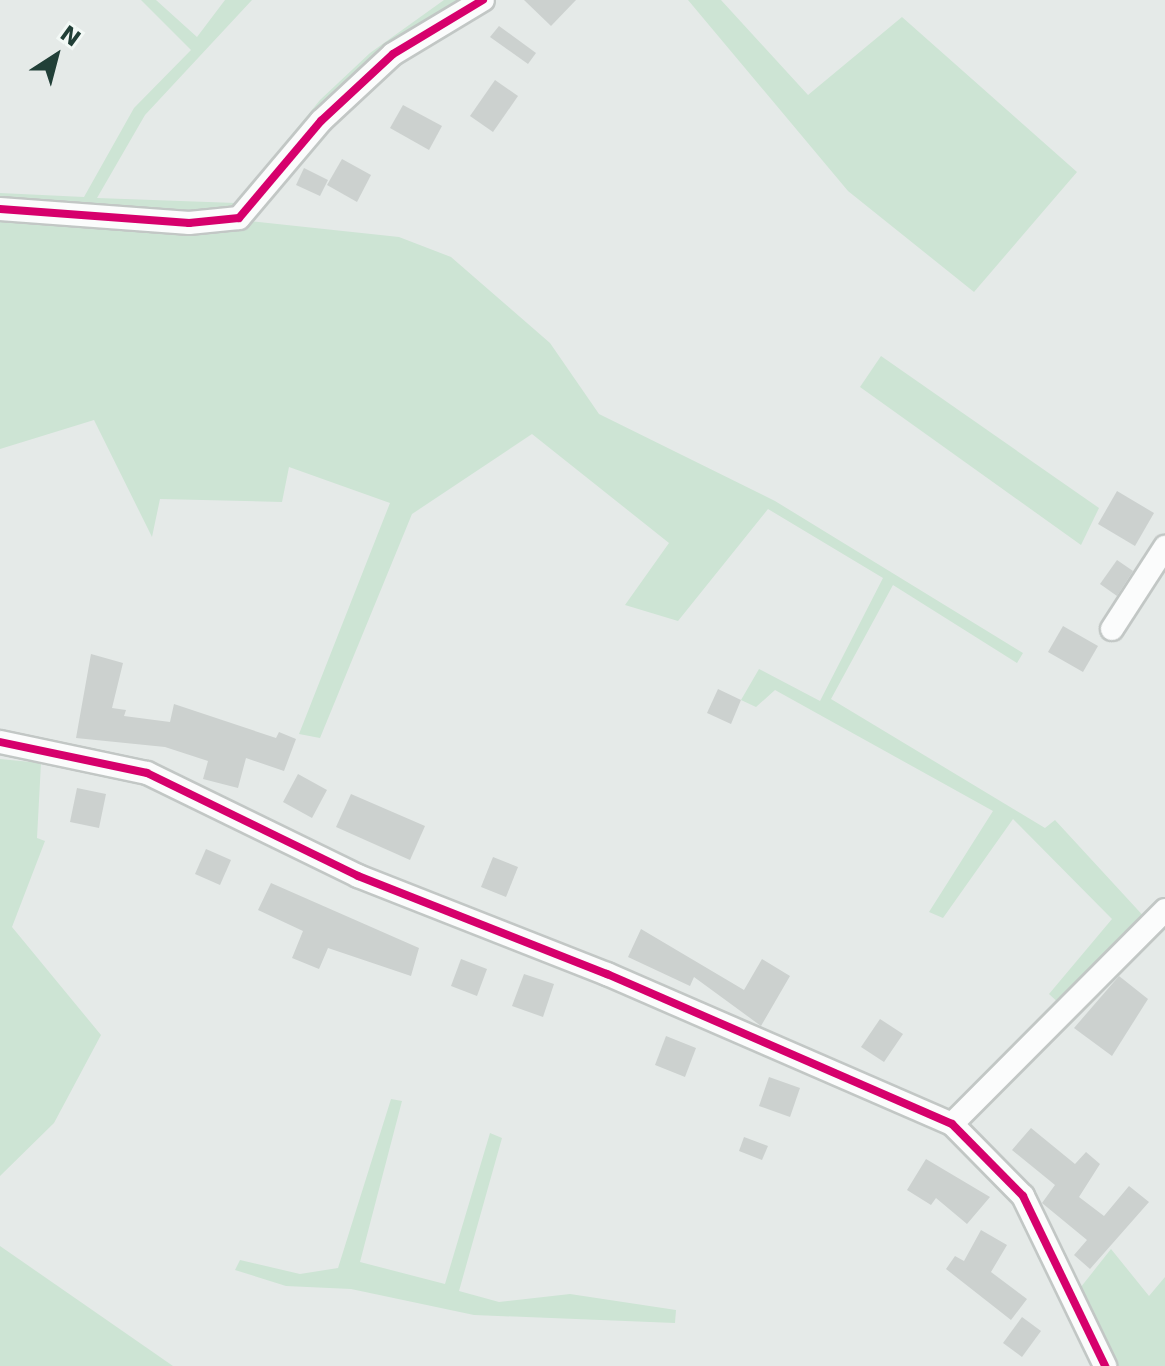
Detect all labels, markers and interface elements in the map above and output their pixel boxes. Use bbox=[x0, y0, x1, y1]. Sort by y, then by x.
north arrow bbox=[16, 16, 96, 96]
text: N bbox=[56, 21, 85, 52]

